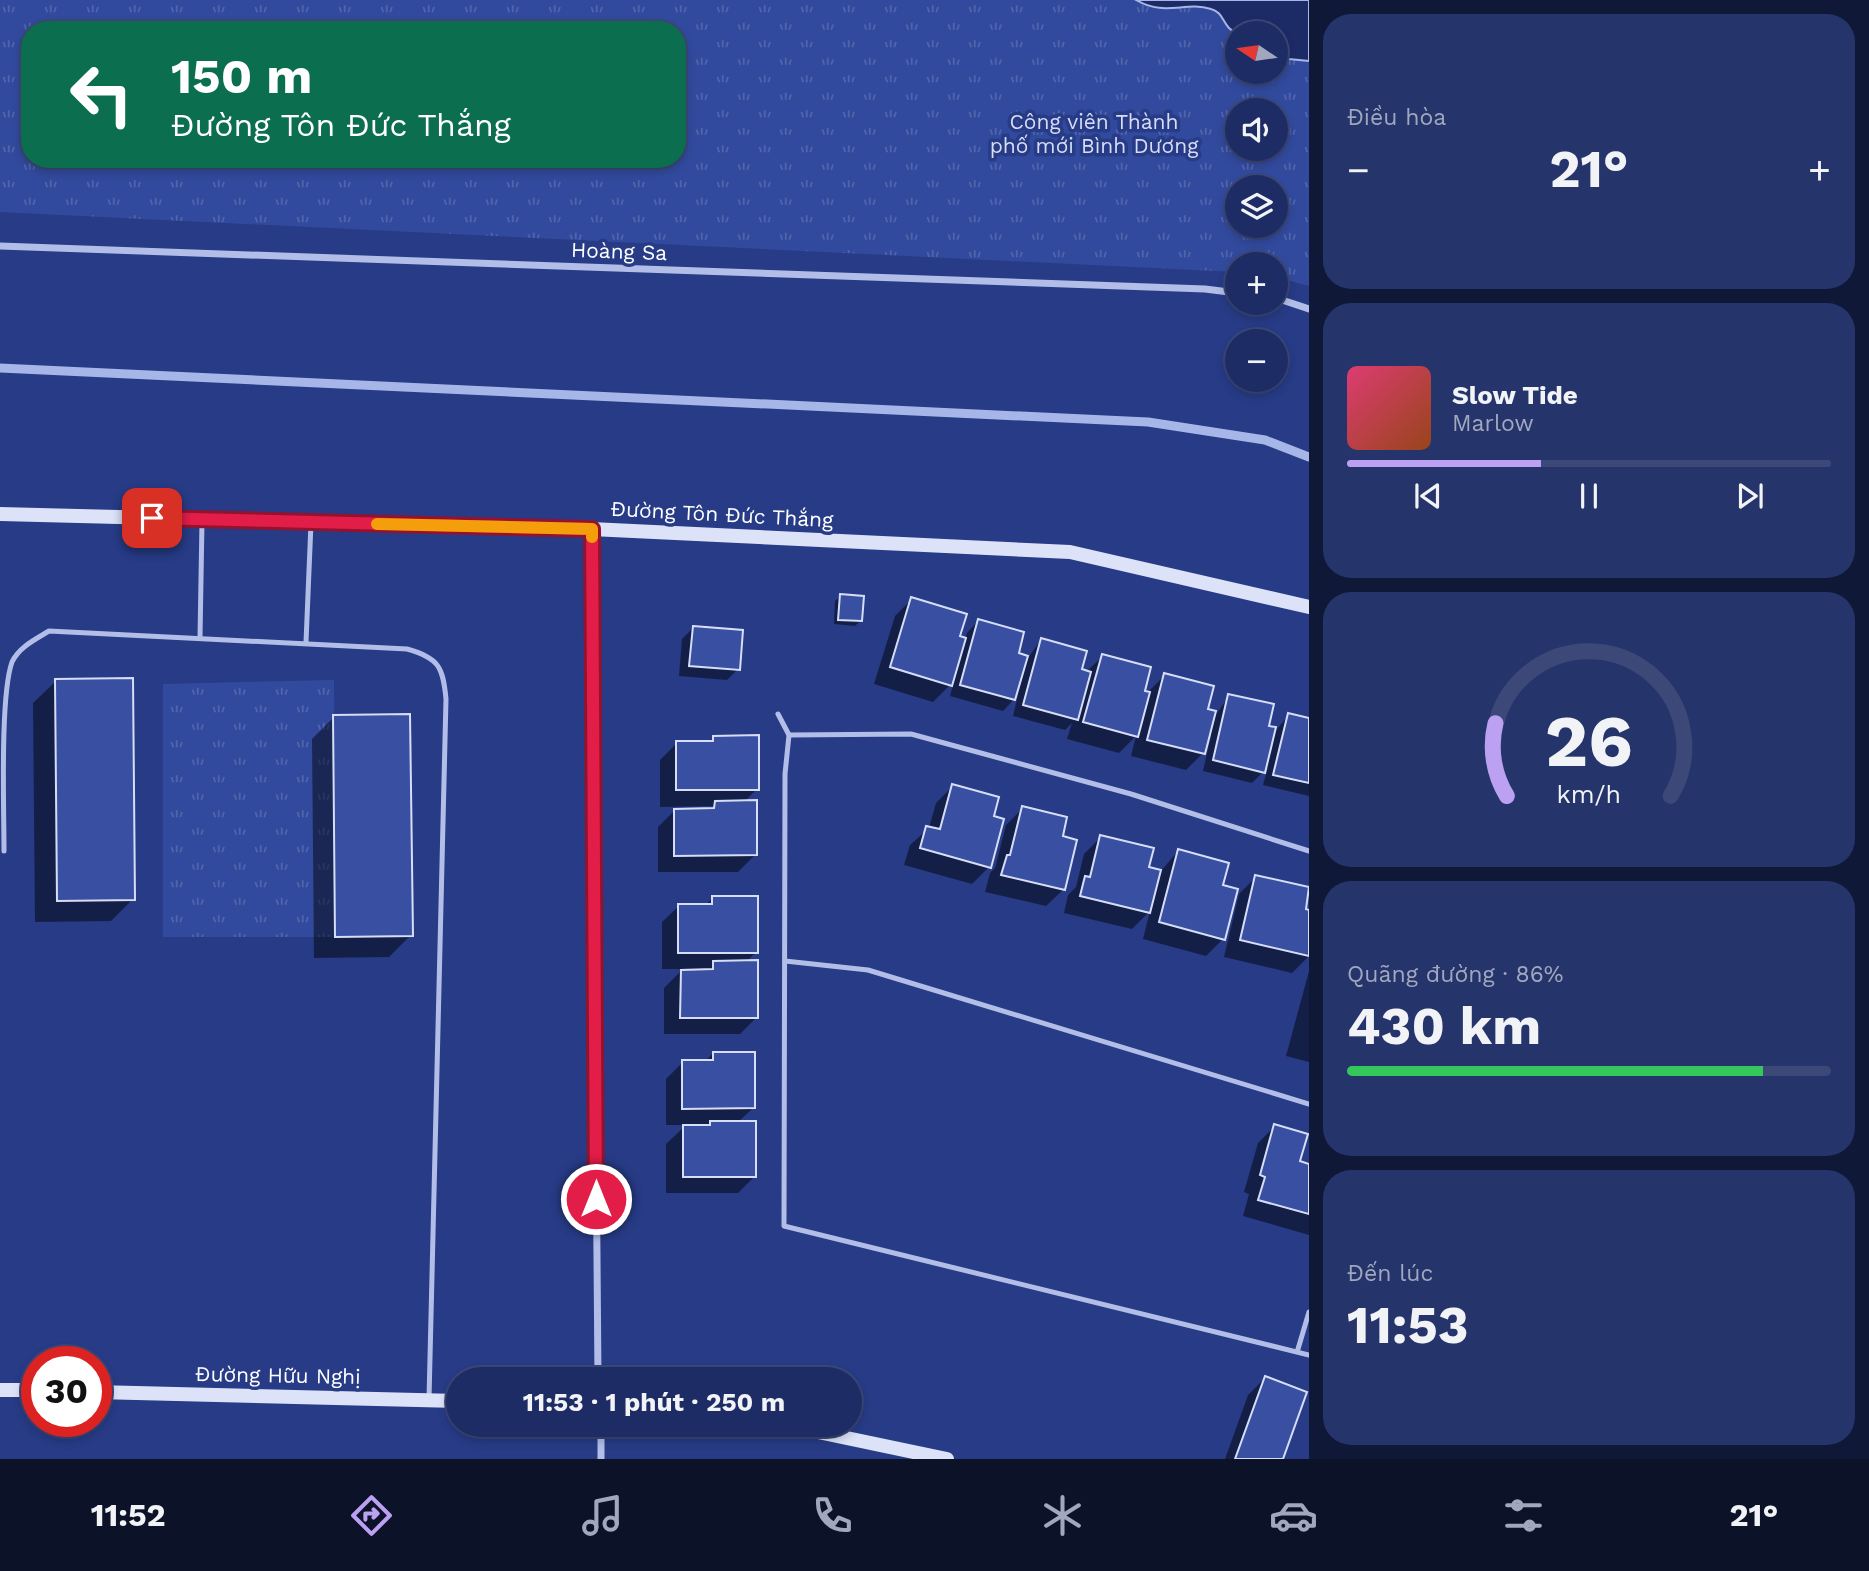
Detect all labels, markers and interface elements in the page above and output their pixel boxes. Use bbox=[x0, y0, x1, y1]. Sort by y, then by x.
north arrow bbox=[1225, 21, 1288, 84]
map controls bbox=[1225, 21, 1288, 392]
text: 150 m bbox=[171, 47, 312, 105]
icon: left bbox=[56, 49, 147, 140]
button: sound bbox=[1225, 98, 1288, 161]
text: Điều hòa bbox=[1347, 104, 1446, 131]
text: Đường Tôn Đức Thắng bbox=[171, 106, 511, 144]
park label: Công viên Thành phố mới Bình Dương bbox=[990, 109, 1199, 158]
text: 21° bbox=[1549, 139, 1629, 200]
text: − bbox=[1347, 148, 1370, 192]
text: + bbox=[1808, 148, 1831, 192]
button: layers bbox=[1225, 175, 1288, 238]
street label: Hoàng Sa bbox=[570, 237, 668, 265]
button: + bbox=[1225, 252, 1288, 315]
button: − bbox=[1225, 329, 1288, 392]
text: Slow Tide bbox=[1452, 380, 1578, 410]
text: Marlow bbox=[1452, 410, 1534, 437]
icon: previous bbox=[1409, 477, 1447, 515]
icon: pause bbox=[1570, 477, 1608, 515]
icon: next bbox=[1731, 477, 1769, 515]
pin bbox=[122, 488, 182, 548]
street label: Đường Tôn Đức Thắng bbox=[610, 496, 835, 532]
icon: arrive bbox=[133, 499, 171, 537]
text: 26 bbox=[1545, 698, 1633, 784]
text: km/h bbox=[1557, 779, 1621, 808]
text: Quãng đường · 86% bbox=[1347, 961, 1563, 988]
text: 430 km bbox=[1347, 996, 1541, 1057]
position arrow bbox=[559, 1162, 633, 1236]
text: Đến lúc bbox=[1347, 1260, 1433, 1287]
text: 11:53 bbox=[1347, 1295, 1469, 1356]
speed limit sign: 30 bbox=[21, 1346, 112, 1437]
street label: Đường Hữu Nghị bbox=[195, 1361, 361, 1389]
text: 11:53 · 1 phút · 250 m bbox=[523, 1387, 785, 1417]
icon: directions bbox=[347, 1491, 396, 1540]
icon: music bbox=[578, 1491, 627, 1540]
icon: phone bbox=[808, 1491, 857, 1540]
icon: climate bbox=[1038, 1491, 1087, 1540]
icon: car bbox=[1269, 1491, 1318, 1540]
icon: filters bbox=[1499, 1491, 1548, 1540]
text: 11:52 bbox=[91, 1496, 166, 1534]
text: 21° bbox=[1730, 1496, 1778, 1534]

